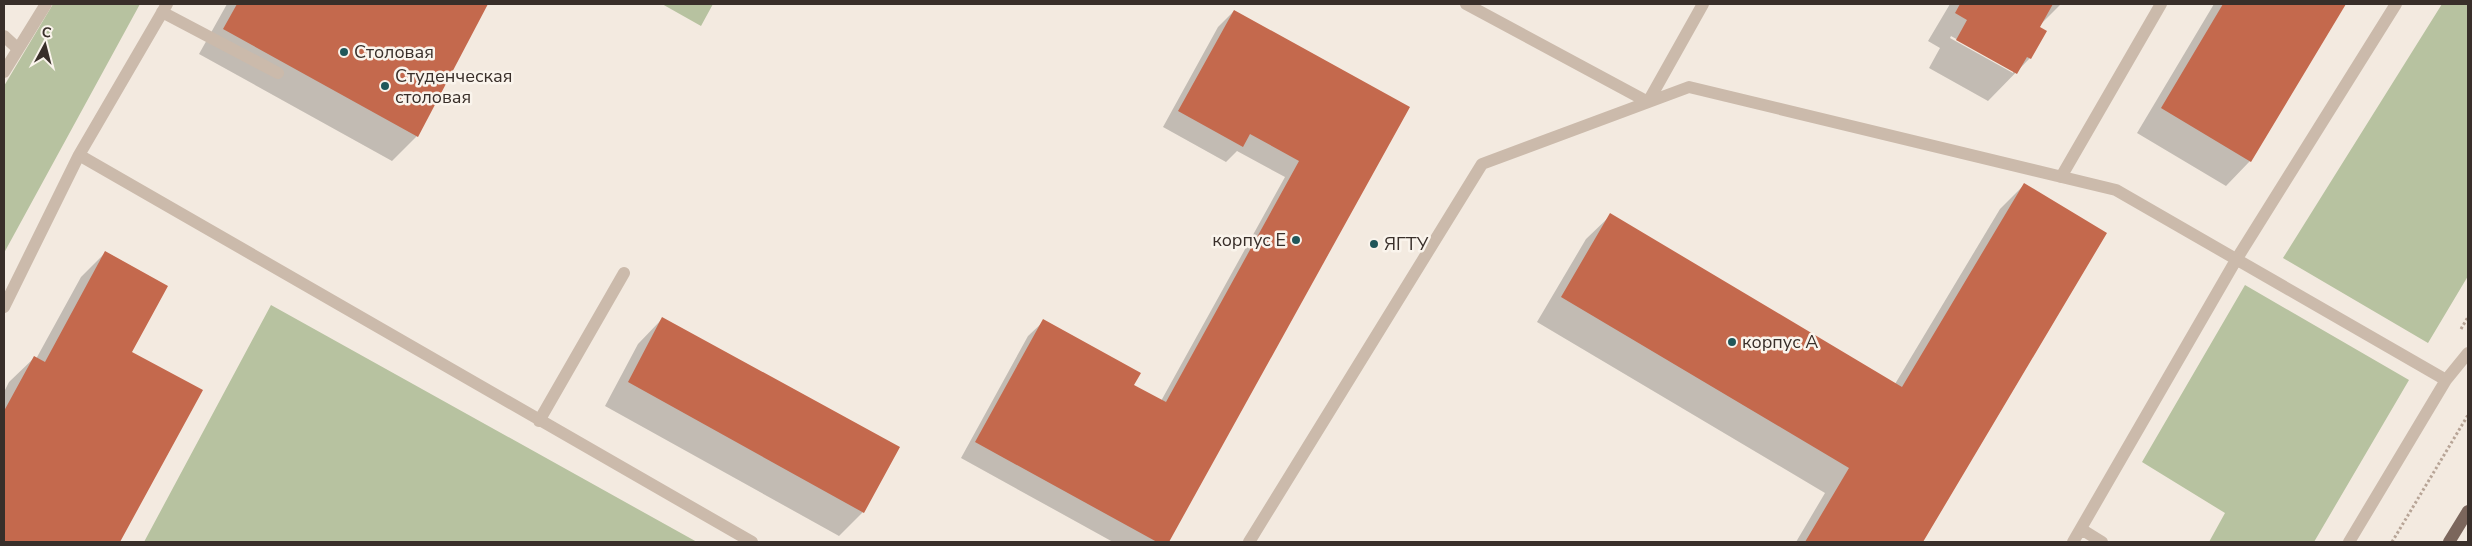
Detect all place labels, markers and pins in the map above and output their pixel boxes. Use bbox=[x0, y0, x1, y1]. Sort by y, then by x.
place label: Столовая bbox=[354, 40, 434, 64]
marker: Столовая bbox=[338, 46, 350, 58]
place label: Студенческая столовая bbox=[395, 64, 512, 109]
marker: Студенческая столовая bbox=[379, 80, 391, 92]
place label: корпус Е bbox=[1212, 228, 1286, 252]
place label: ЯГТУ bbox=[1384, 232, 1429, 256]
marker: корпус Е bbox=[1290, 234, 1302, 246]
marker: ЯГТУ bbox=[1368, 238, 1380, 250]
place label: корпус А bbox=[1742, 330, 1818, 354]
marker: корпус А bbox=[1726, 336, 1738, 348]

